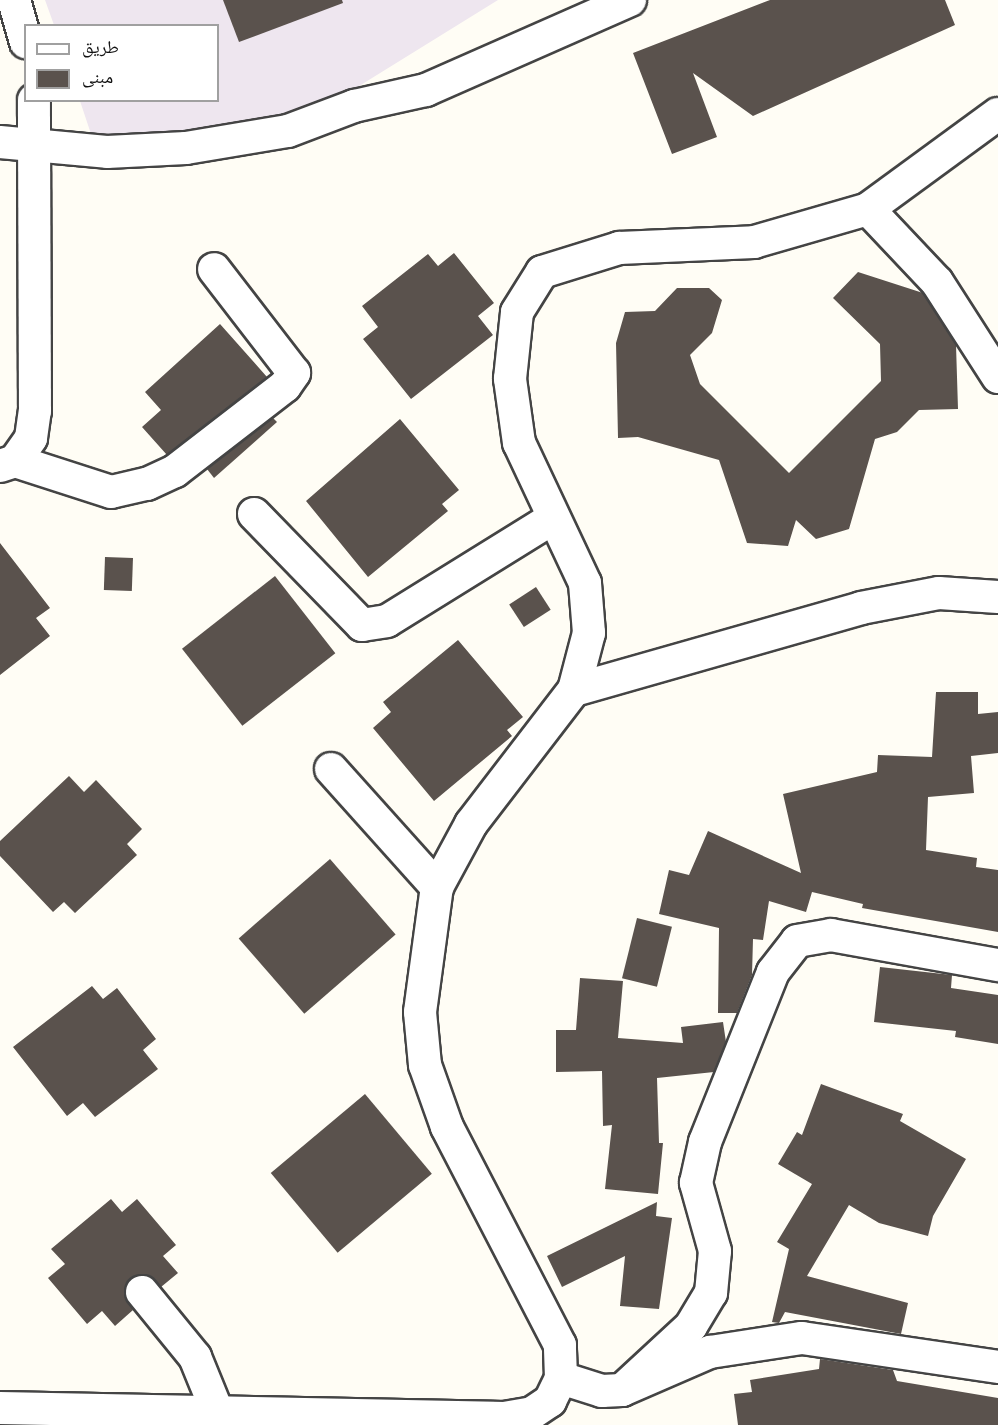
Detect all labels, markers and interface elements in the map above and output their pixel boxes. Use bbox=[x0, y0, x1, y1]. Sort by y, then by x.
legend bbox=[24, 24, 219, 102]
text: طريق bbox=[82, 36, 119, 57]
text: مبنى bbox=[82, 66, 113, 87]

